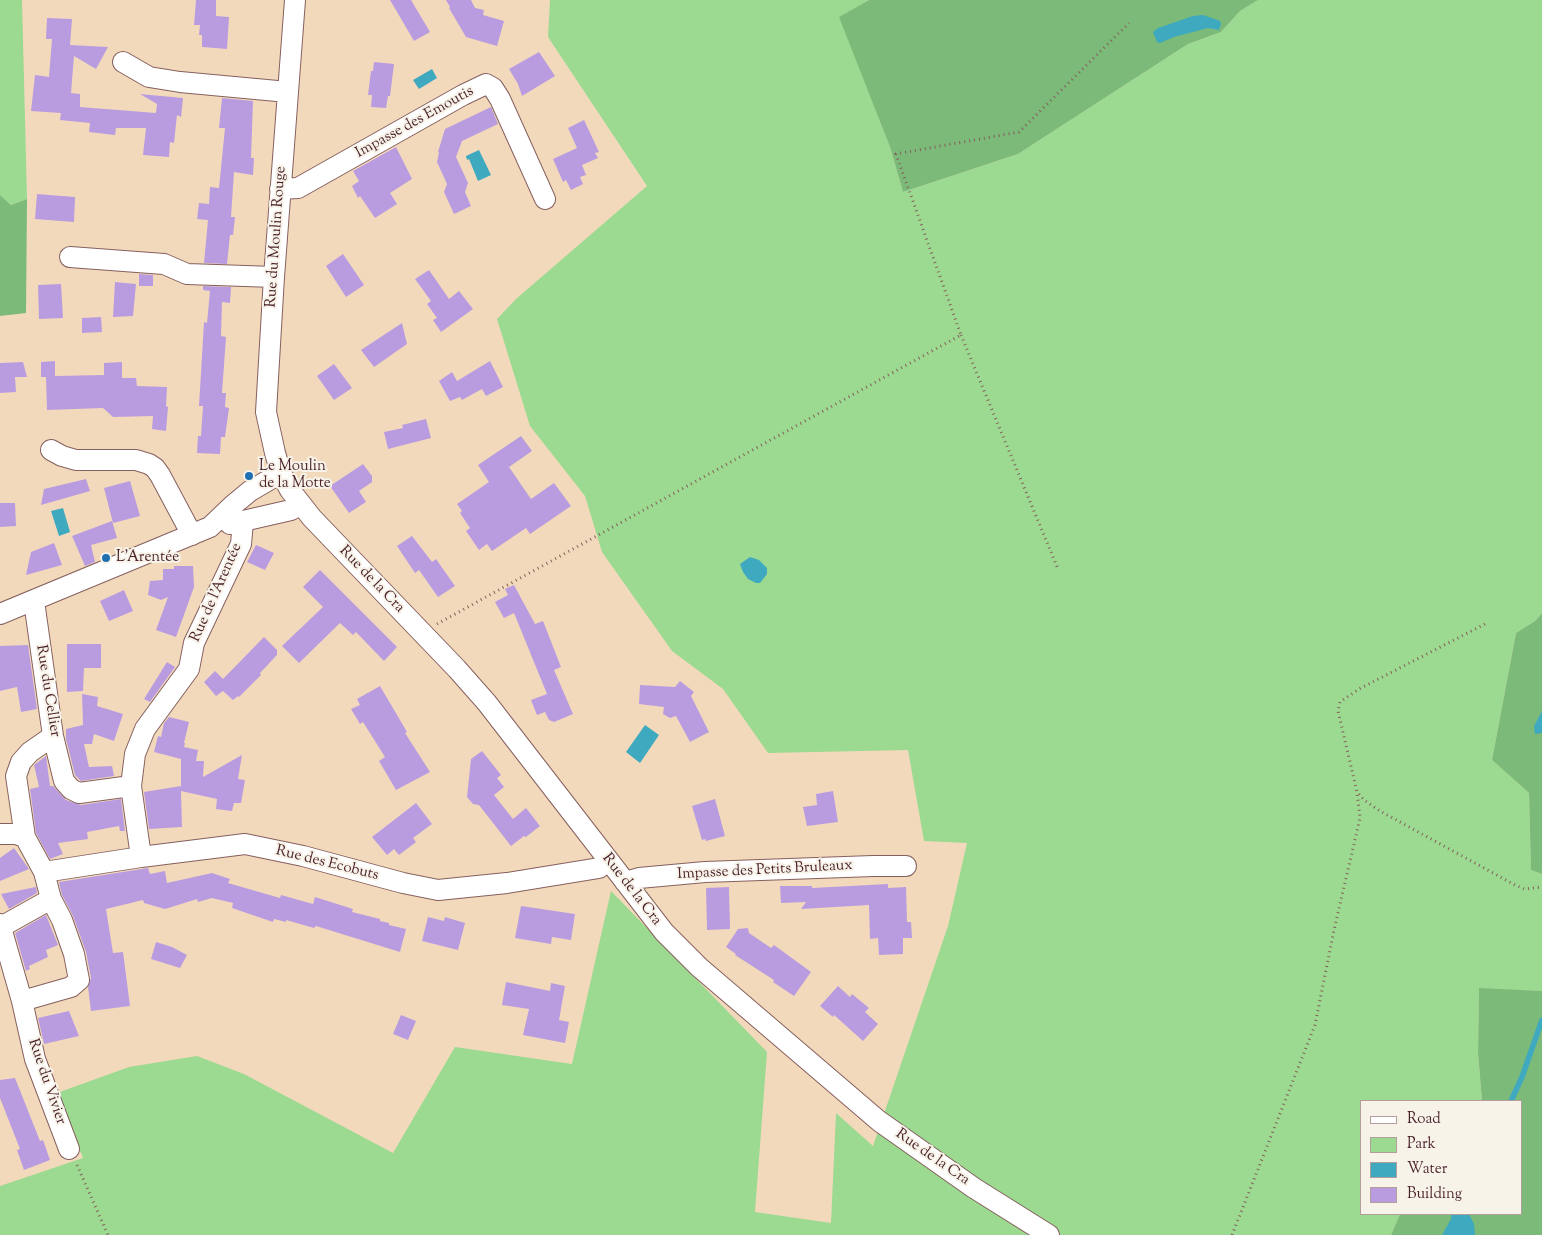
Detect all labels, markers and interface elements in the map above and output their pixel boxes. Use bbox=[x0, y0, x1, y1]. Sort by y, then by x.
street label: Impasse des Emoutis bbox=[353, 83, 477, 163]
street label: Rue du Moulin Rouge bbox=[263, 166, 291, 308]
place label: Le Moulin de la Motte bbox=[259, 458, 331, 493]
marker: Le Moulin de la Motte bbox=[243, 470, 255, 482]
street label: Rue de l'Arentée bbox=[187, 541, 247, 645]
street label: Rue de la Cra bbox=[335, 543, 407, 617]
place label: L'Arentée bbox=[116, 549, 179, 567]
marker: L'Arentée bbox=[100, 552, 112, 564]
street label: Rue du Cellier bbox=[31, 644, 63, 738]
street label: Rue des Ecobuts bbox=[274, 843, 380, 885]
street label: Rue de la Cra bbox=[597, 850, 665, 930]
street label: Impasse des Petits Bruleaux bbox=[677, 857, 853, 885]
street label: Rue du Vivier bbox=[23, 1037, 69, 1127]
legend bbox=[1360, 1100, 1522, 1215]
text: Road bbox=[1407, 1109, 1441, 1130]
street label: Rue de la Cra bbox=[891, 1126, 973, 1190]
text: Park bbox=[1407, 1134, 1436, 1155]
text: Water bbox=[1407, 1159, 1447, 1180]
text: Building bbox=[1407, 1184, 1462, 1205]

